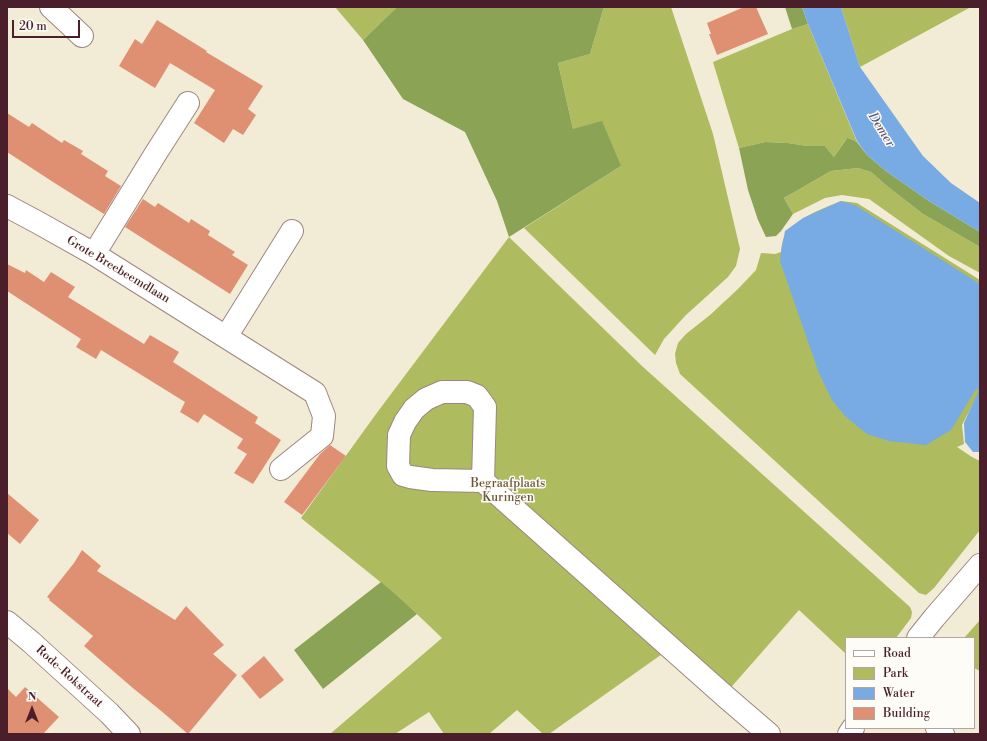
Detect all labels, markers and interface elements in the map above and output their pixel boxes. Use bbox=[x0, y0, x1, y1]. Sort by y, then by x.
scale bar bbox=[14, 12, 82, 38]
text: 20 m bbox=[19, 19, 47, 34]
water label: Demer bbox=[864, 110, 898, 150]
street label: Grote Breebeemdlaan bbox=[64, 233, 172, 307]
park label: Begraafplaats Kuringen bbox=[471, 477, 545, 505]
legend bbox=[845, 637, 975, 729]
street label: Rode-Rokstraat bbox=[32, 643, 106, 711]
text: Road bbox=[883, 646, 911, 661]
text: Park bbox=[883, 666, 908, 681]
text: Water bbox=[883, 686, 915, 701]
north arrow bbox=[12, 689, 52, 729]
text: N bbox=[28, 690, 36, 704]
text: Building bbox=[883, 706, 930, 721]

